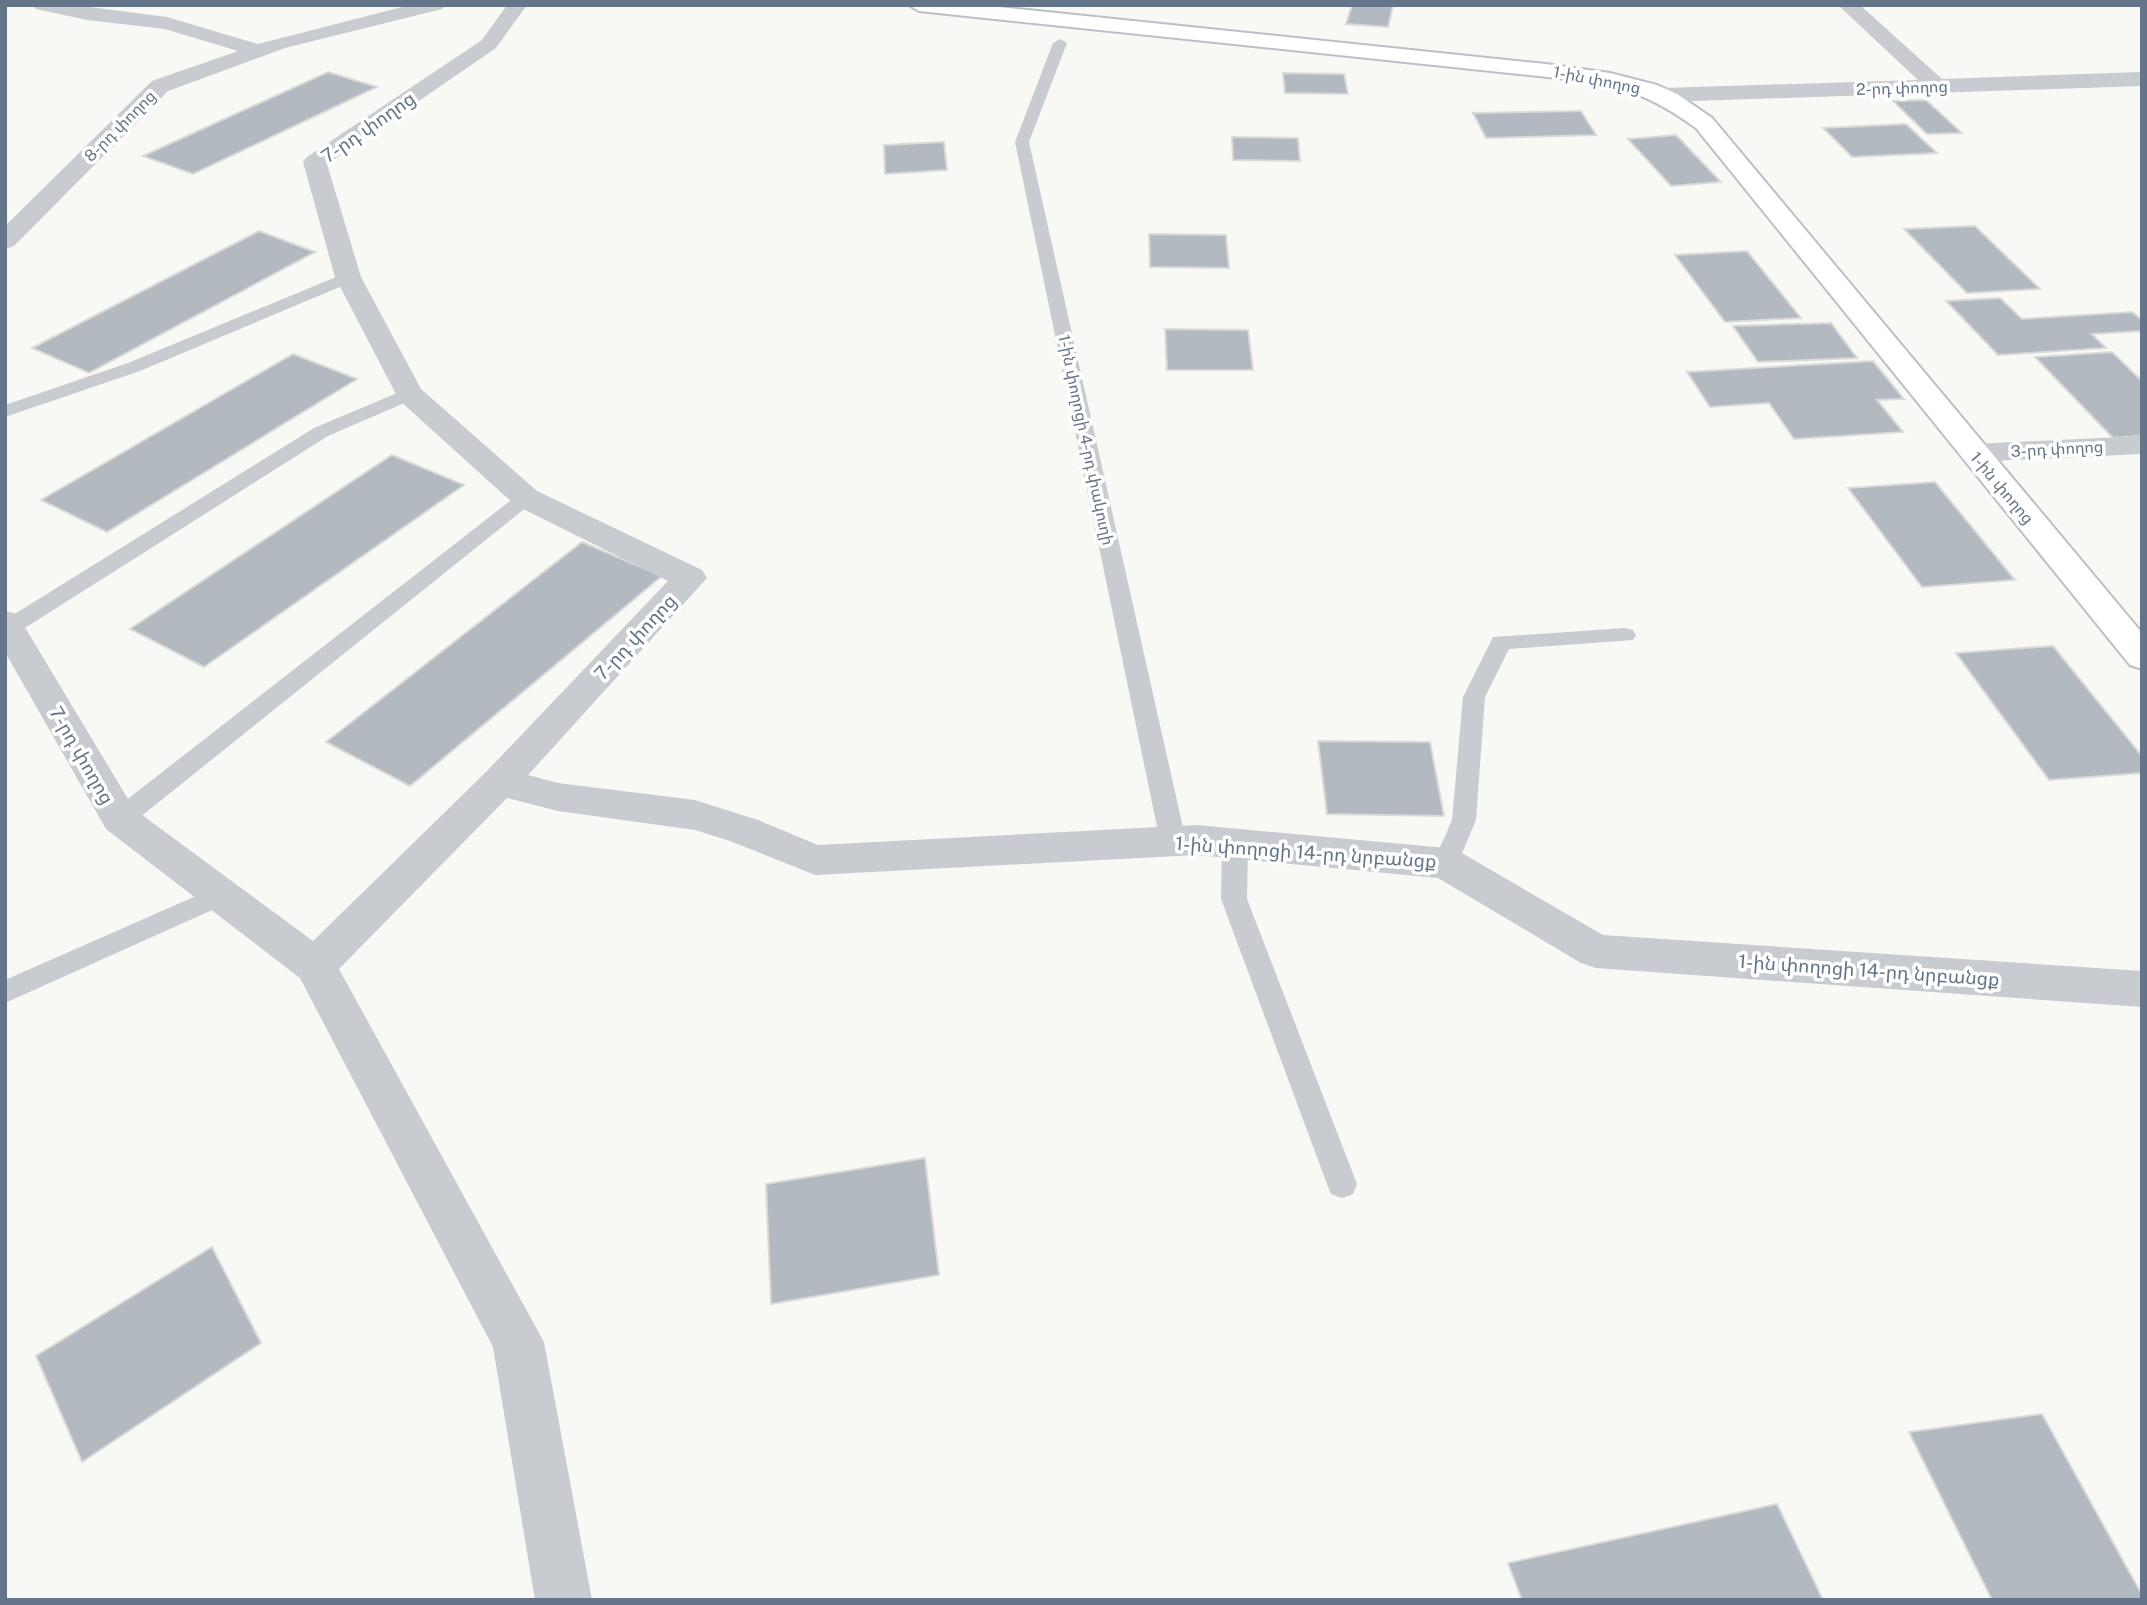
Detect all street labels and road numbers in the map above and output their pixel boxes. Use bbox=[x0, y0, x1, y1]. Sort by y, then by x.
street label: 1-ին փողոց bbox=[1552, 62, 1642, 98]
street label: 2-րդ փողոց bbox=[1856, 77, 1948, 99]
street label: 8-րդ փողոց bbox=[80, 86, 160, 166]
street label: 7-րդ փողոց bbox=[317, 87, 420, 168]
street label: 1-ին փողոցի 4-րդ փակուղի bbox=[1054, 333, 1118, 547]
street label: 3-րդ փողոց bbox=[2010, 437, 2104, 461]
street label: 1-ին փողոց bbox=[1966, 448, 2038, 528]
street label: 7-րդ փողոց bbox=[590, 589, 681, 685]
street label: 7-րդ փողոց bbox=[44, 702, 119, 808]
street label: 1-ին փողոցի 14-րդ նրբանցք bbox=[1175, 832, 1437, 873]
street label: 1-ին փողոցի 14-րդ նրբանցք bbox=[1738, 950, 2000, 991]

